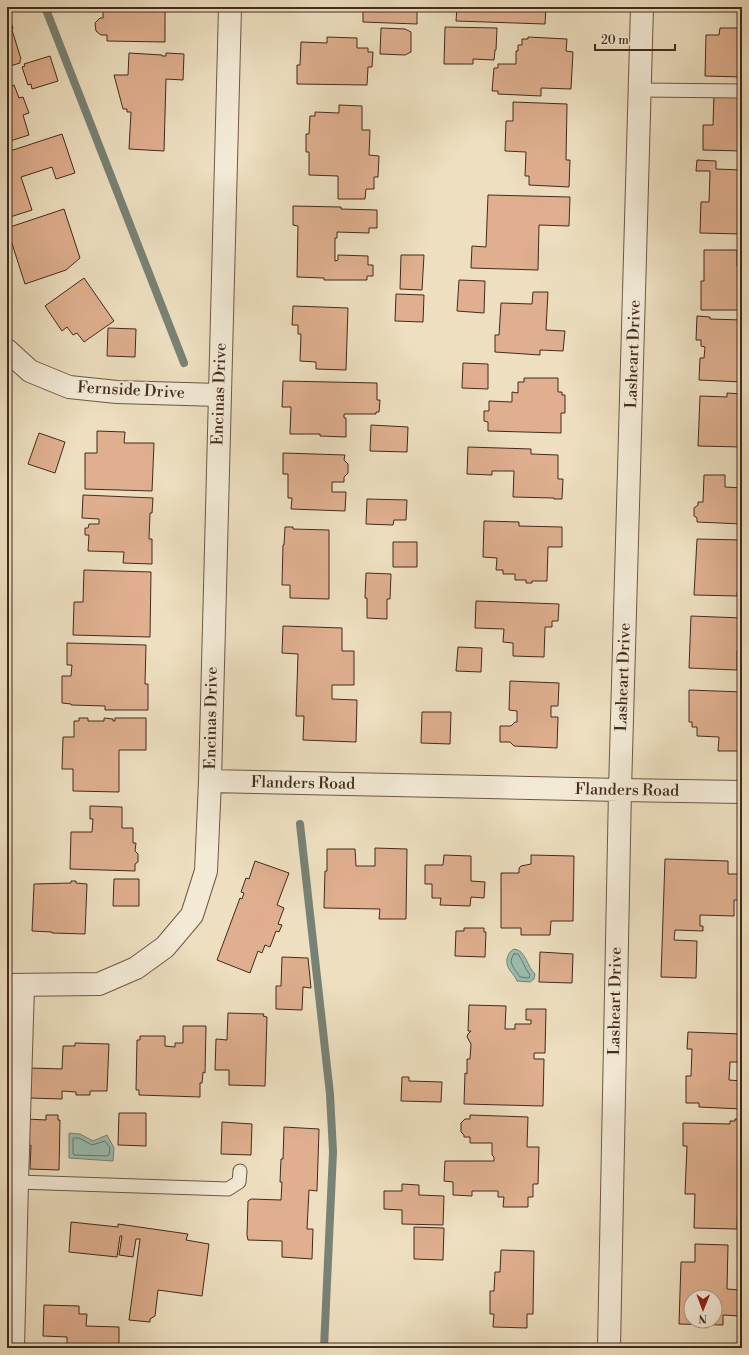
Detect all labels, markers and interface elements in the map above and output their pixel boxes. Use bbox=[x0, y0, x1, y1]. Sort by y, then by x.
scale bar bbox=[595, 26, 675, 52]
text: 20 m bbox=[601, 33, 629, 48]
street label: Lasheart Drive bbox=[621, 299, 645, 409]
street label: Encinas Drive bbox=[207, 342, 231, 446]
street label: Fernside Drive bbox=[77, 377, 185, 403]
street label: Lasheart Drive bbox=[611, 622, 635, 732]
street label: Encinas Drive bbox=[200, 667, 222, 769]
street label: Flanders Road bbox=[251, 772, 355, 794]
street label: Flanders Road bbox=[575, 779, 679, 801]
street label: Lasheart Drive bbox=[604, 947, 626, 1055]
north arrow bbox=[683, 1289, 723, 1329]
text: N bbox=[698, 1311, 707, 1325]

